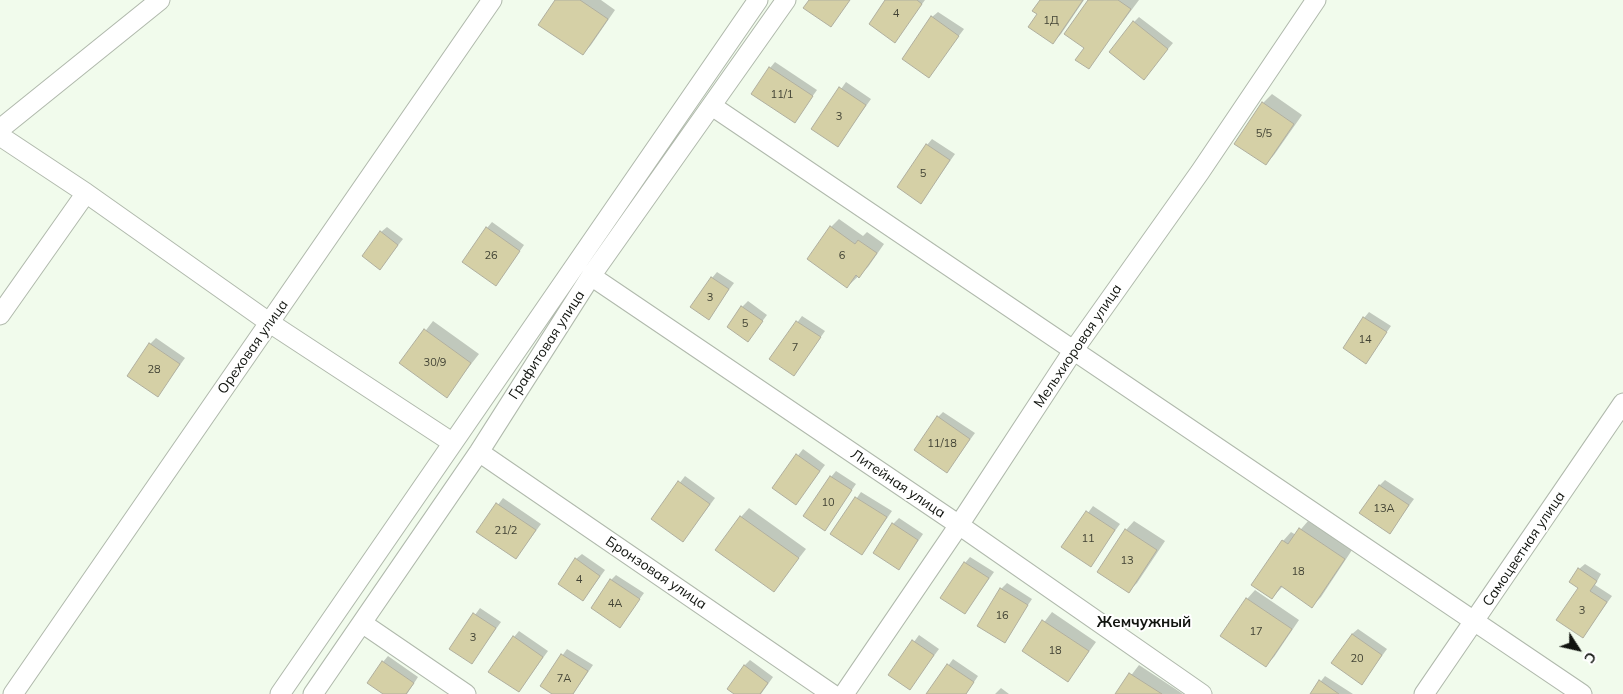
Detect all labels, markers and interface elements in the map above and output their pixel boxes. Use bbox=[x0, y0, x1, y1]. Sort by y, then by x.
house number: 4 bbox=[893, 7, 899, 21]
house number: 1Д bbox=[1043, 14, 1059, 28]
house number: 11/1 bbox=[771, 88, 793, 102]
house number: 3 bbox=[836, 110, 842, 124]
house number: 5/5 bbox=[1256, 127, 1272, 141]
house number: 5 bbox=[920, 167, 926, 181]
house number: 26 bbox=[484, 249, 498, 263]
house number: 6 bbox=[839, 249, 845, 263]
street label: Мельхиоровая улица bbox=[1031, 281, 1125, 411]
street label: Графитовая улица bbox=[506, 287, 588, 403]
house number: 3 bbox=[707, 291, 713, 305]
street label: Ореховая улица bbox=[214, 297, 292, 397]
house number: 5 bbox=[742, 317, 748, 331]
house number: 14 bbox=[1358, 333, 1372, 347]
house number: 7 bbox=[792, 341, 798, 355]
house number: 30/9 bbox=[424, 356, 446, 370]
house number: 28 bbox=[147, 363, 161, 377]
house number: 11/18 bbox=[927, 437, 957, 451]
street label: Литейная улица bbox=[848, 446, 948, 522]
street label: Самоцветная улица bbox=[1479, 488, 1569, 610]
house number: 10 bbox=[821, 496, 835, 510]
house number: 13А bbox=[1373, 502, 1395, 516]
house number: 21/2 bbox=[495, 524, 517, 538]
house number: 11 bbox=[1081, 532, 1095, 546]
street label: Бронзовая улица bbox=[602, 533, 710, 613]
house number: 13 bbox=[1120, 554, 1134, 568]
house number: 18 bbox=[1291, 565, 1305, 579]
house number: 4 bbox=[576, 573, 582, 587]
house number: 4А bbox=[608, 597, 622, 611]
house number: 3 bbox=[1579, 604, 1585, 618]
house number: 16 bbox=[995, 609, 1009, 623]
district label: Жемчужный bbox=[1097, 613, 1191, 631]
north arrow bbox=[1553, 624, 1603, 674]
house number: 17 bbox=[1249, 625, 1263, 639]
house number: 3 bbox=[470, 631, 476, 645]
house number: 18 bbox=[1048, 644, 1062, 658]
text: С bbox=[1580, 649, 1600, 667]
house number: 20 bbox=[1350, 652, 1364, 666]
house number: 7А bbox=[557, 672, 571, 686]

